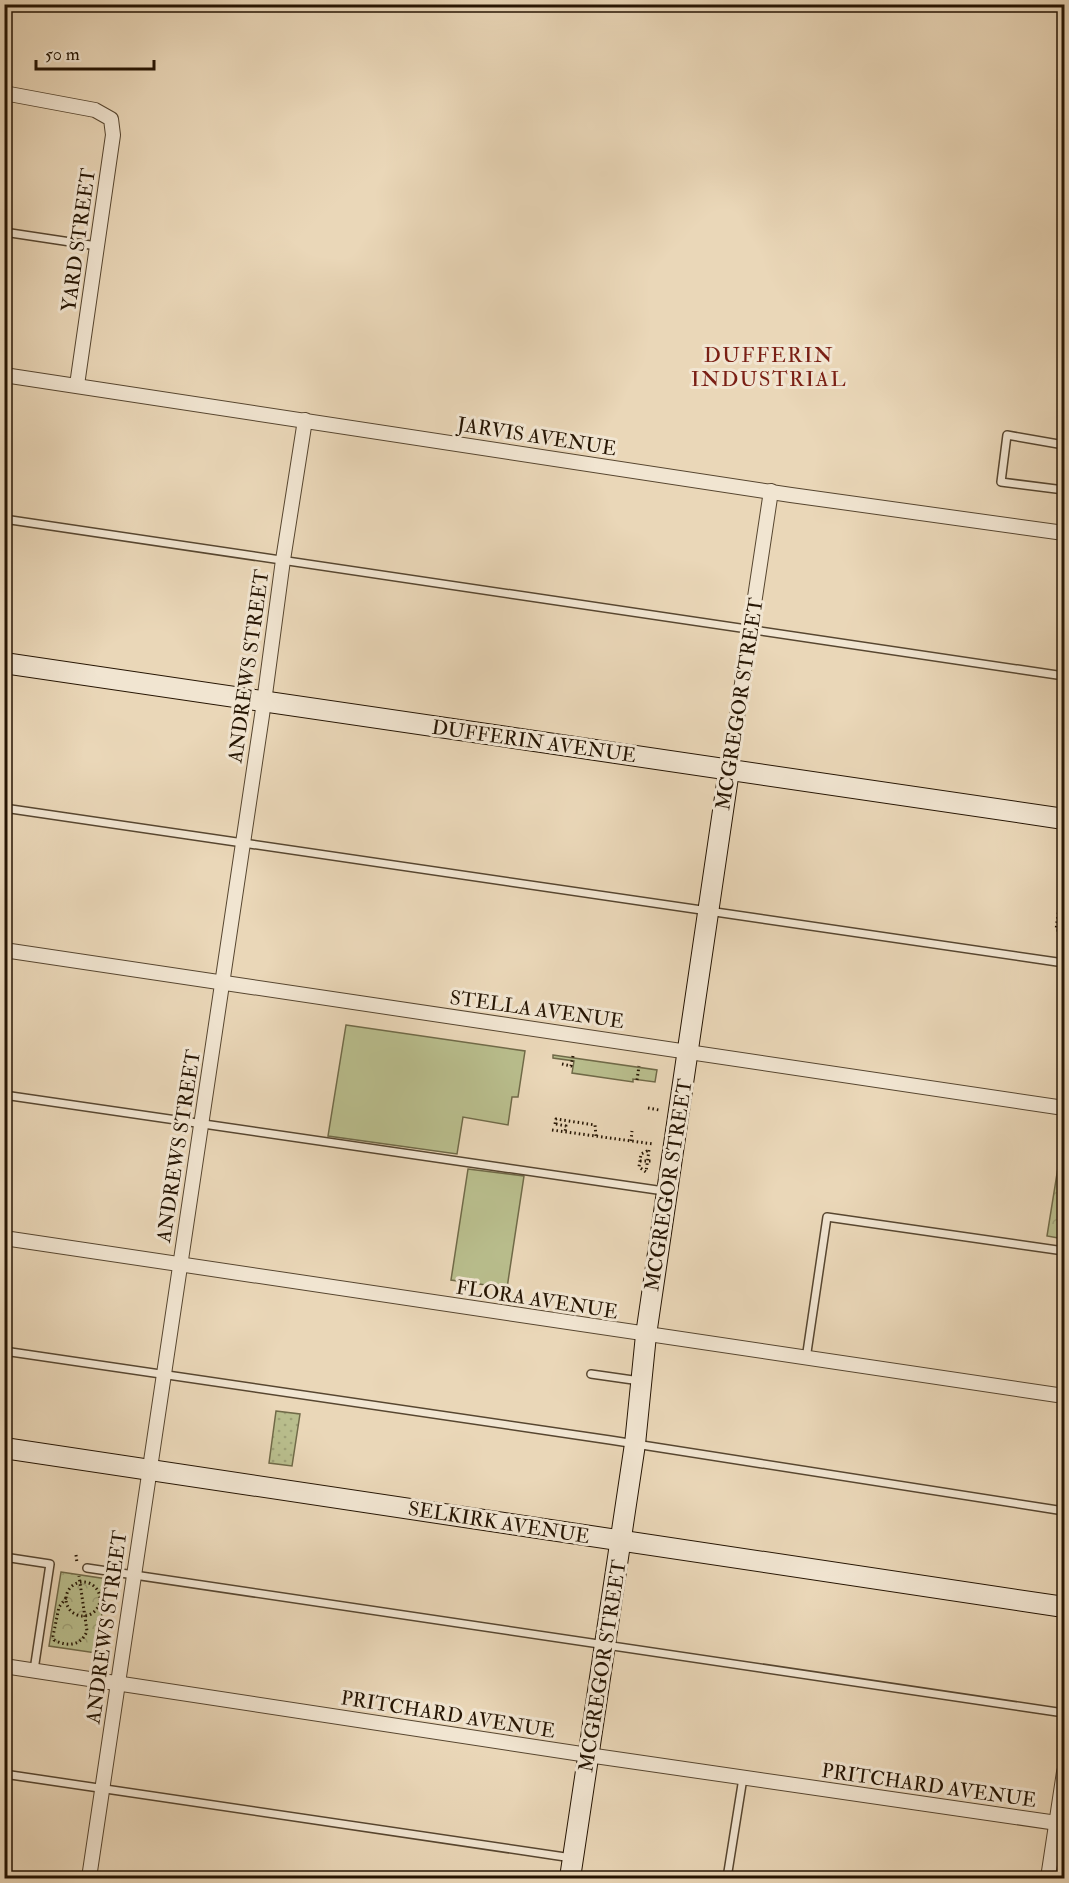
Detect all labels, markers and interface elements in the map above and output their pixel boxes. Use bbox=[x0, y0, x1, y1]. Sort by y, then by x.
scale bar bbox=[36, 33, 154, 71]
text: 50 m bbox=[45, 43, 80, 66]
street label: YARD STREET bbox=[56, 167, 101, 313]
district label: DUFFERIN INDUSTRIAL bbox=[691, 342, 847, 393]
street label: JARVIS AVENUE bbox=[455, 411, 618, 461]
street label: ANDREWS STREET bbox=[222, 568, 274, 765]
street label: MCGREGOR STREET bbox=[710, 596, 769, 812]
street label: DUFFERIN AVENUE bbox=[430, 715, 638, 768]
street label: STELLA AVENUE bbox=[448, 985, 626, 1034]
street label: ANDREWS STREET bbox=[151, 1048, 206, 1245]
street label: MCGREGOR STREET bbox=[639, 1077, 698, 1293]
street label: FLORA AVENUE bbox=[454, 1274, 620, 1325]
street label: SELKIRK AVENUE bbox=[406, 1496, 592, 1549]
street label: ANDREWS STREET bbox=[80, 1529, 132, 1726]
street label: MCGREGOR STREET bbox=[573, 1558, 632, 1774]
street label: PRITCHARD AVENUE bbox=[339, 1685, 557, 1744]
street label: PRITCHARD AVENUE bbox=[820, 1758, 1038, 1813]

